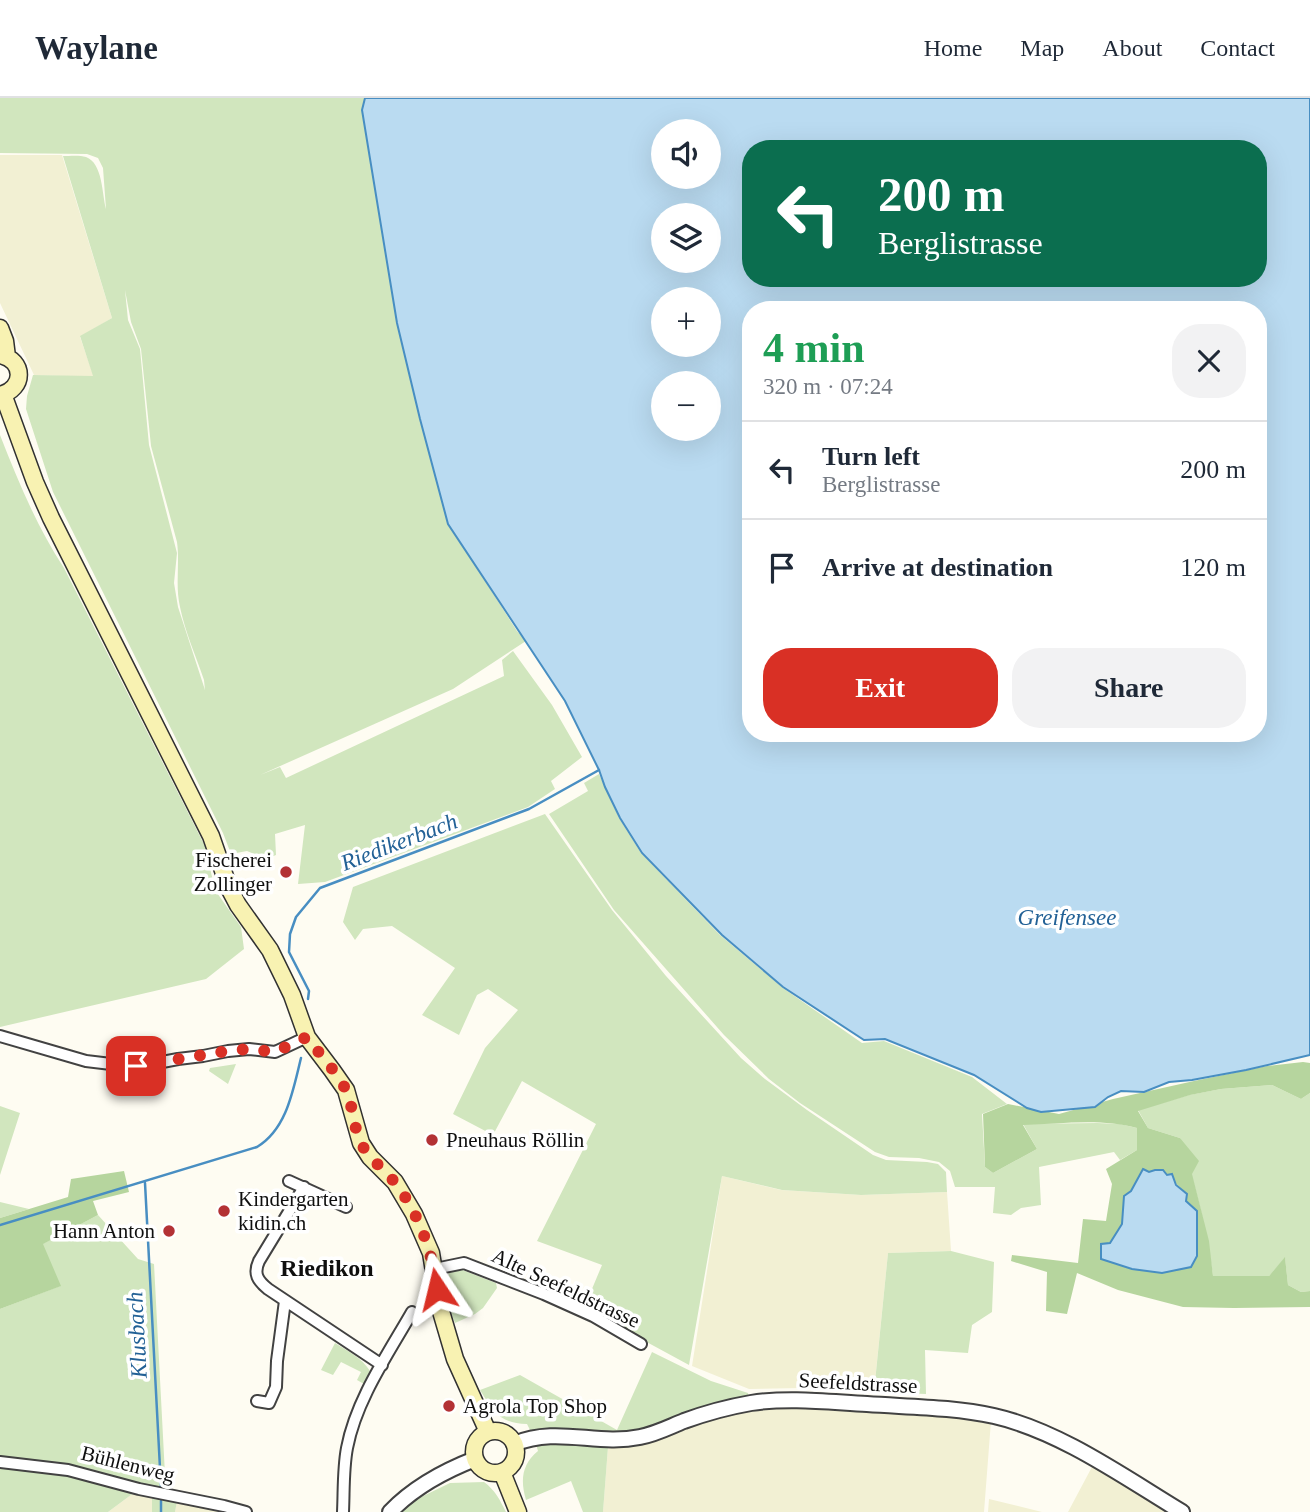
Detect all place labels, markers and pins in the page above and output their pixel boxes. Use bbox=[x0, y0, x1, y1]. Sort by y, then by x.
place label: Fischerei Zollinger bbox=[194, 848, 272, 896]
marker: Fischerei Zollinger bbox=[278, 864, 294, 880]
pin bbox=[106, 1036, 166, 1096]
place label: Pneuhaus Röllin bbox=[446, 1128, 585, 1152]
marker: Pneuhaus Röllin bbox=[424, 1132, 440, 1148]
place label: Kindergarten kidin.ch bbox=[238, 1187, 349, 1235]
marker: Kindergarten kidin.ch bbox=[216, 1203, 232, 1219]
place label: Hann Anton bbox=[53, 1219, 155, 1243]
marker: Hann Anton bbox=[161, 1223, 177, 1239]
place label: Agrola Top Shop bbox=[463, 1394, 607, 1418]
marker: Agrola Top Shop bbox=[441, 1398, 457, 1414]

